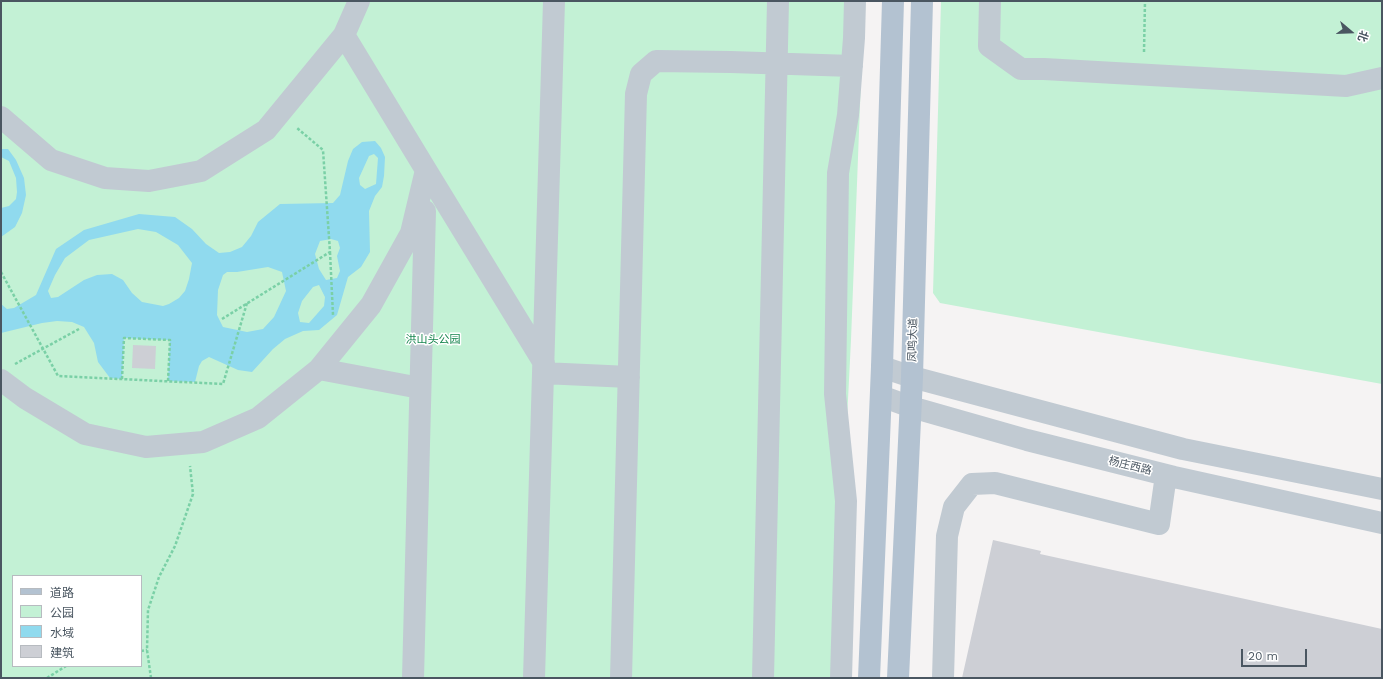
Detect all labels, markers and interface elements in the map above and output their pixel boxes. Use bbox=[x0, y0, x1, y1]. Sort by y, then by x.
north arrow bbox=[1331, 12, 1371, 52]
text: 北 bbox=[1355, 29, 1371, 43]
street label: 凤鸣大道 bbox=[906, 318, 920, 362]
park label: 洪山头公园 bbox=[406, 333, 460, 347]
street label: 杨庄西路 bbox=[1107, 454, 1153, 478]
legend bbox=[12, 575, 142, 667]
text: 道路 bbox=[50, 586, 74, 600]
text: 公园 bbox=[50, 606, 74, 620]
text: 水域 bbox=[50, 626, 74, 640]
scale bar bbox=[1243, 641, 1309, 667]
text: 建筑 bbox=[50, 646, 74, 660]
text: 20 m bbox=[1248, 649, 1278, 663]

